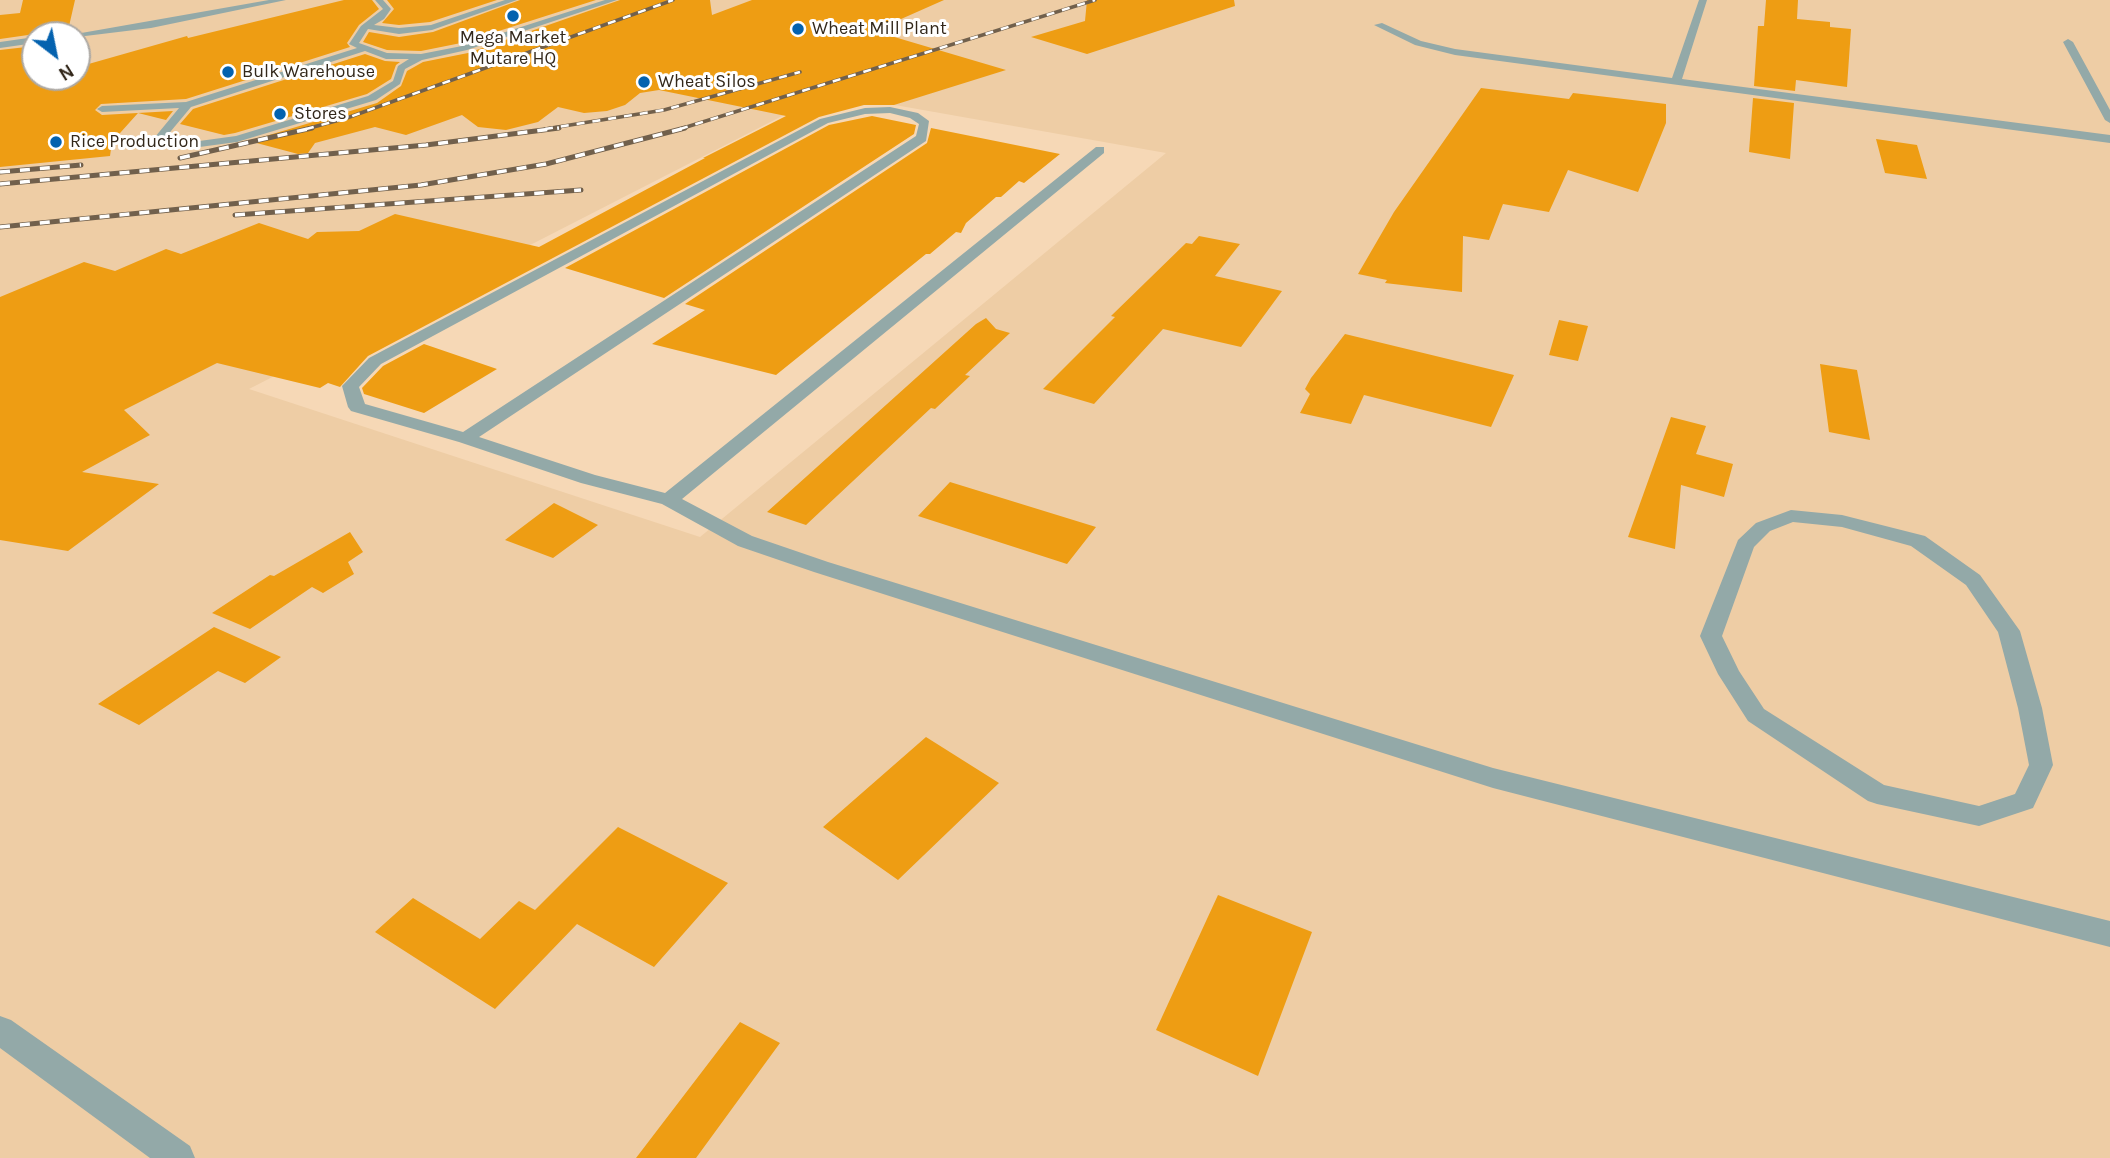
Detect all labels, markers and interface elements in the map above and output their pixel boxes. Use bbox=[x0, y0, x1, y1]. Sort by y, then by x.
marker: Mega Market Mutare HQ bbox=[505, 8, 521, 24]
place label: Wheat Mill Plant bbox=[812, 18, 947, 40]
north arrow bbox=[21, 21, 91, 91]
marker: Wheat Mill Plant bbox=[790, 21, 806, 37]
place label: Mega Market Mutare HQ bbox=[460, 27, 566, 70]
text: N bbox=[54, 59, 78, 85]
place label: Bulk Warehouse bbox=[242, 61, 375, 83]
marker: Bulk Warehouse bbox=[220, 64, 236, 80]
place label: Wheat Silos bbox=[658, 71, 756, 93]
marker: Wheat Silos bbox=[636, 74, 652, 90]
place label: Stores bbox=[294, 103, 347, 125]
marker: Stores bbox=[272, 106, 288, 122]
place label: Rice Production bbox=[70, 131, 199, 153]
marker: Rice Production bbox=[48, 134, 64, 150]

